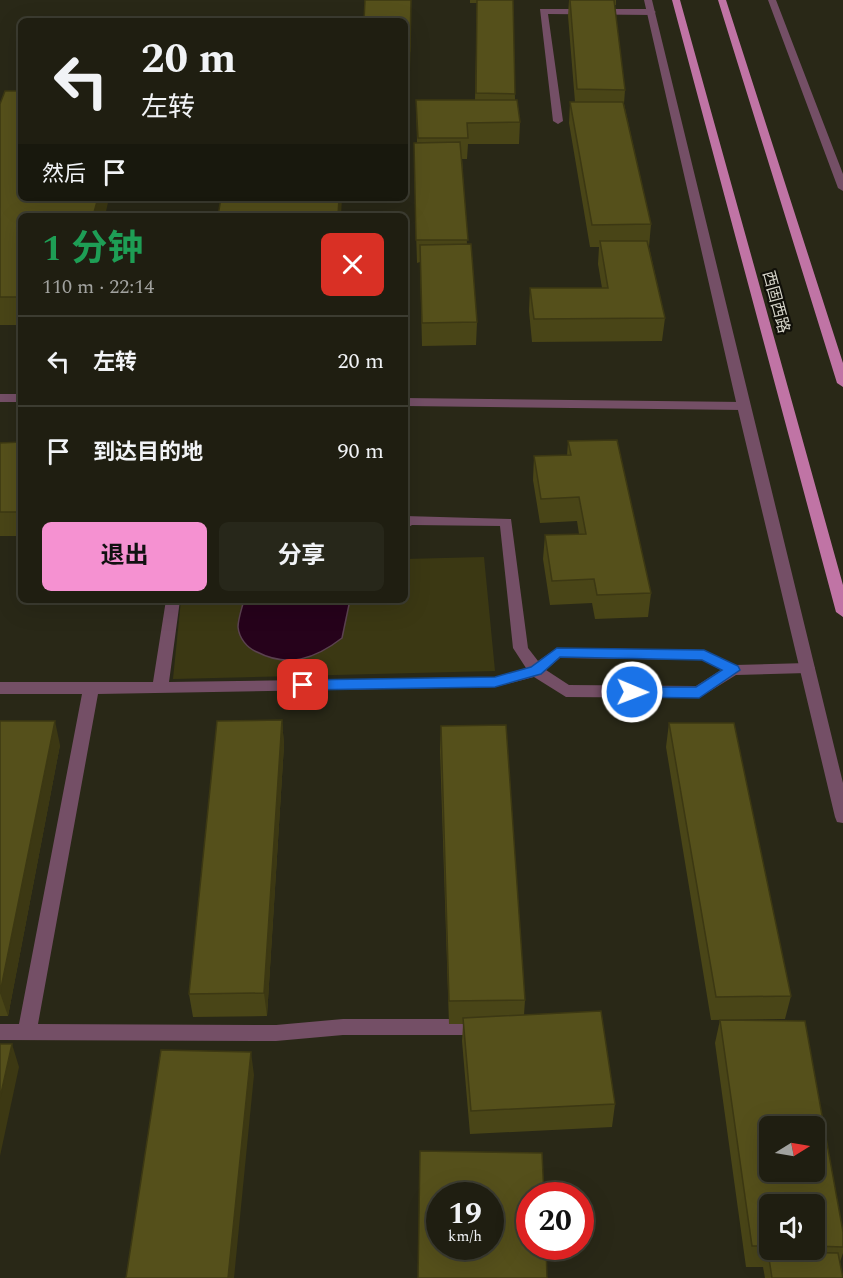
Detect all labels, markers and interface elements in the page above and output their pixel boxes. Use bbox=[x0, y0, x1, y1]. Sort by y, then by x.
text: 20 m bbox=[141, 28, 236, 91]
icon: left bbox=[42, 42, 120, 120]
text: 左转 bbox=[141, 87, 195, 129]
icon: arrive bbox=[98, 156, 131, 189]
text: 然后 bbox=[42, 158, 86, 191]
text: 1 分钟 bbox=[42, 222, 143, 277]
button: close bbox=[321, 233, 384, 296]
street label: 西固西路 bbox=[756, 268, 796, 336]
text: 110 m · 22:14 bbox=[42, 272, 154, 302]
icon: left bbox=[42, 345, 75, 378]
text: 20 m bbox=[338, 345, 384, 378]
text: 左转 bbox=[93, 346, 137, 379]
icon: arrive bbox=[42, 435, 75, 468]
text: 90 m bbox=[338, 435, 384, 468]
text: 到达目的地 bbox=[93, 436, 203, 469]
button: 退出 bbox=[42, 522, 207, 591]
button: 分享 bbox=[219, 522, 384, 591]
pin bbox=[277, 659, 328, 710]
position arrow bbox=[600, 660, 664, 724]
icon: arrive bbox=[286, 668, 319, 701]
north arrow bbox=[759, 1116, 825, 1182]
map controls bbox=[759, 1116, 825, 1260]
speed limit sign: 20 bbox=[516, 1182, 594, 1260]
text: 19 bbox=[448, 1191, 482, 1237]
button: sound bbox=[759, 1194, 825, 1260]
text: km/h bbox=[448, 1225, 482, 1248]

